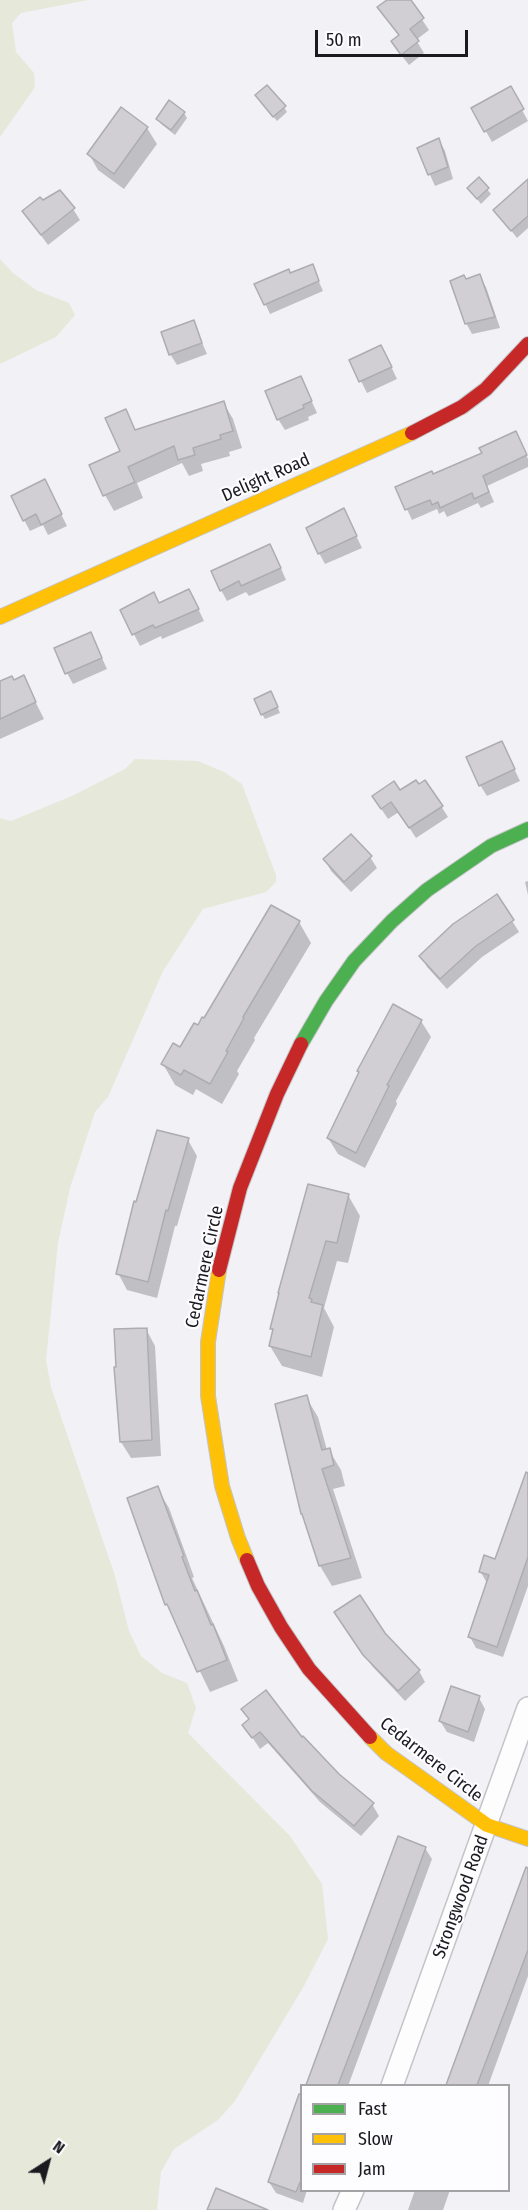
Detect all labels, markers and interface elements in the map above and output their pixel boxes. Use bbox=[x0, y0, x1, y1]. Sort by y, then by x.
scale bar bbox=[318, 18, 471, 56]
text: 50 m bbox=[326, 29, 362, 51]
street label: Delight Road bbox=[219, 449, 313, 507]
street label: Cedarmere Circle bbox=[181, 1204, 229, 1330]
street label: Cedarmere Circle bbox=[375, 1713, 487, 1807]
street label: Strongwood Road bbox=[429, 1832, 493, 1962]
legend bbox=[300, 2084, 510, 2192]
text: Fast bbox=[358, 2098, 387, 2120]
text: Slow bbox=[358, 2128, 393, 2150]
north arrow bbox=[18, 2132, 78, 2192]
text: N bbox=[49, 2137, 68, 2158]
text: Jam bbox=[358, 2158, 386, 2180]

